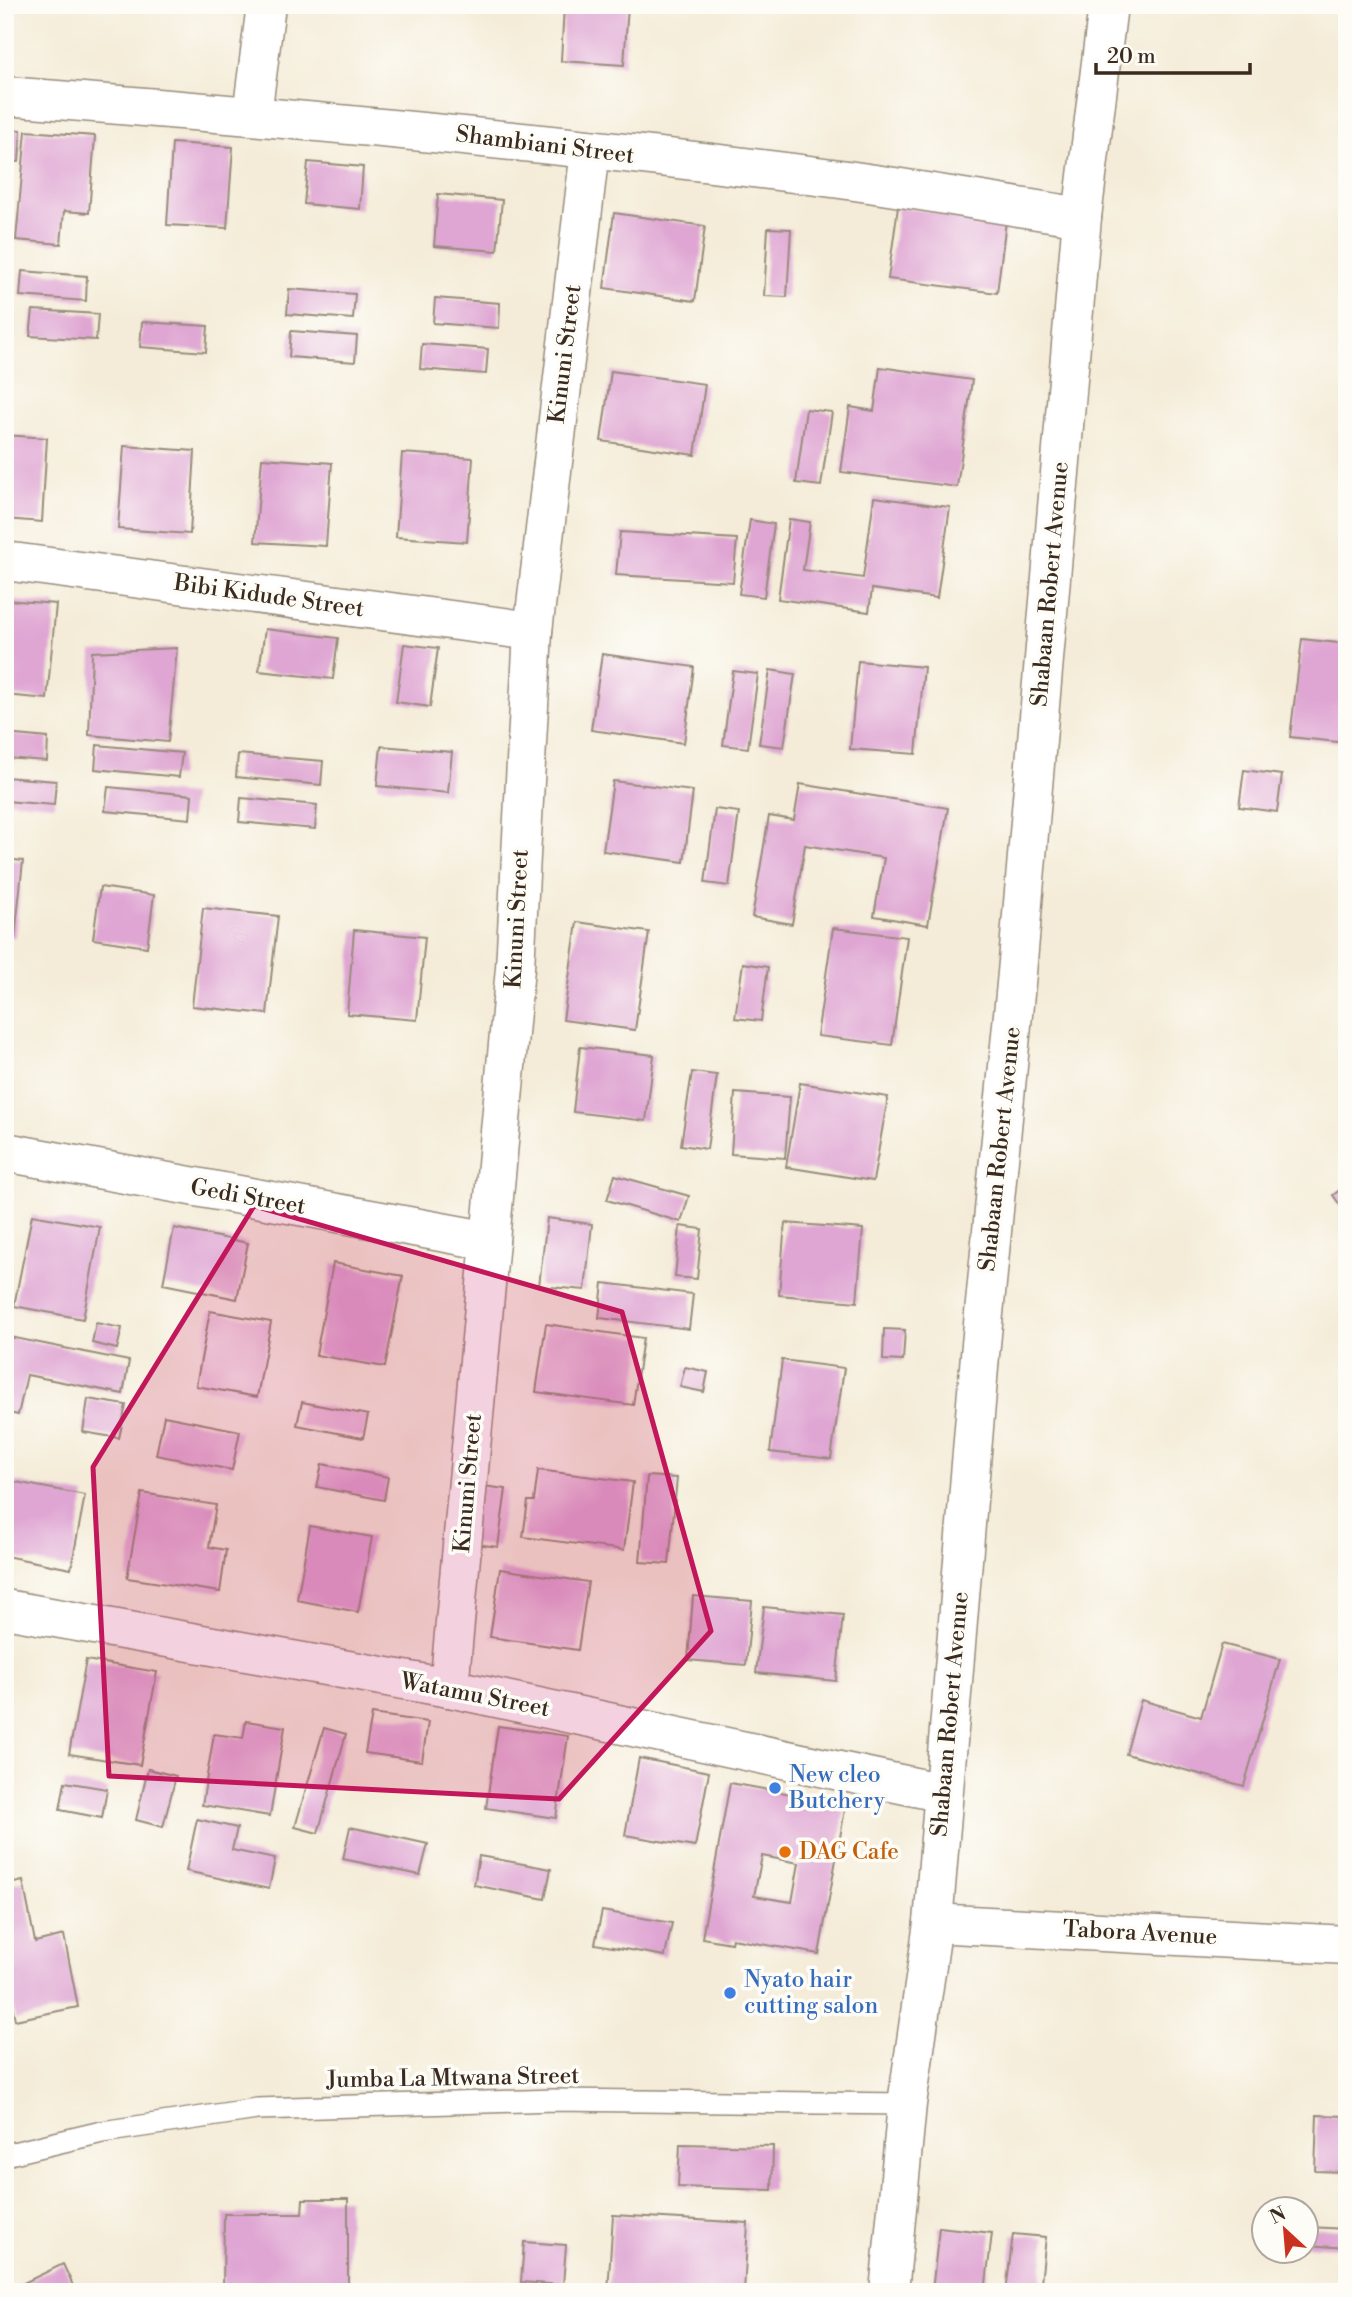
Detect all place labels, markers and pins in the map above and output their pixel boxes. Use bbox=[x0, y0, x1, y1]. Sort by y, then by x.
place label: New cleo Butchery bbox=[788, 1761, 886, 1815]
marker: New cleo Butchery bbox=[767, 1780, 783, 1796]
place label: DAG Cafe bbox=[799, 1838, 899, 1866]
marker: DAG Cafe bbox=[777, 1844, 793, 1860]
place label: Nyato hair cutting salon bbox=[744, 1966, 878, 2020]
marker: Nyato hair cutting salon bbox=[722, 1985, 738, 2001]

